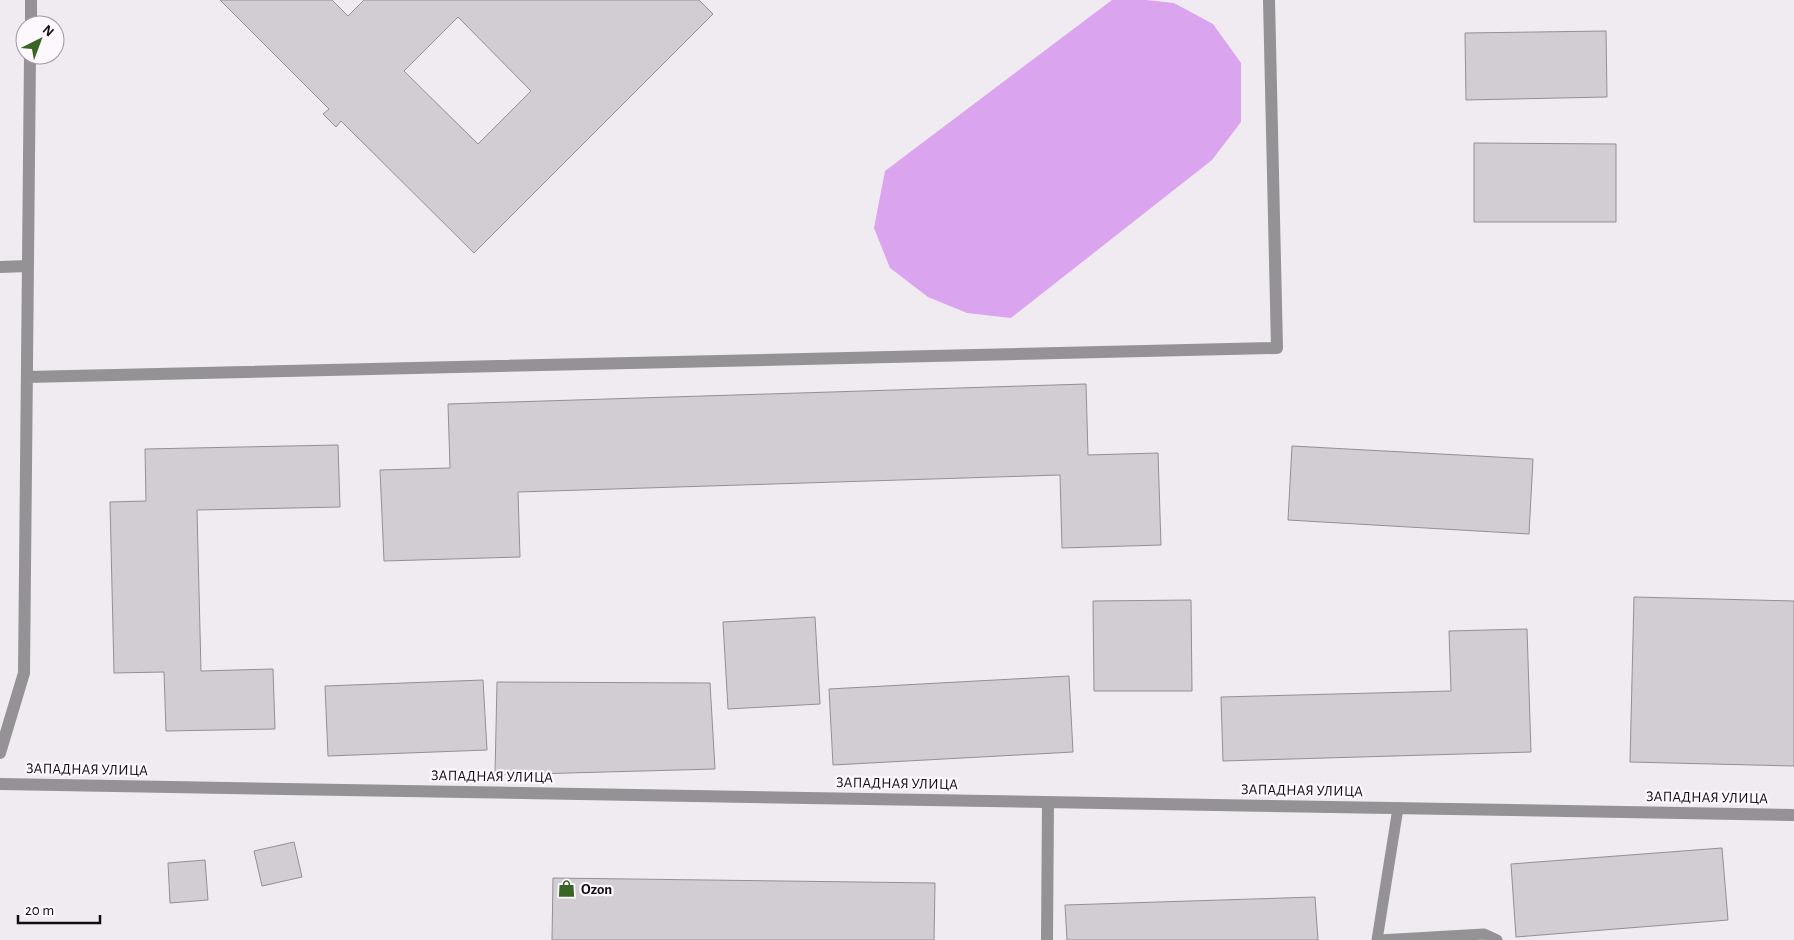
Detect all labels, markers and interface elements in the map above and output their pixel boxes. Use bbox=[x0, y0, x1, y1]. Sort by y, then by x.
north arrow bbox=[15, 15, 65, 65]
text: N bbox=[40, 23, 56, 40]
street label: ЗАПАДНАЯ УЛИЦА bbox=[26, 761, 148, 778]
street label: ЗАПАДНАЯ УЛИЦА bbox=[431, 768, 553, 785]
street label: ЗАПАДНАЯ УЛИЦА bbox=[836, 775, 958, 792]
street label: ЗАПАДНАЯ УЛИЦА bbox=[1241, 782, 1363, 799]
street label: ЗАПАДНАЯ УЛИЦА bbox=[1646, 789, 1768, 806]
shop icon: Ozon bbox=[557, 879, 577, 899]
place label: Ozon bbox=[581, 882, 612, 897]
scale bar bbox=[18, 892, 100, 924]
text: 20 m bbox=[25, 903, 54, 918]

